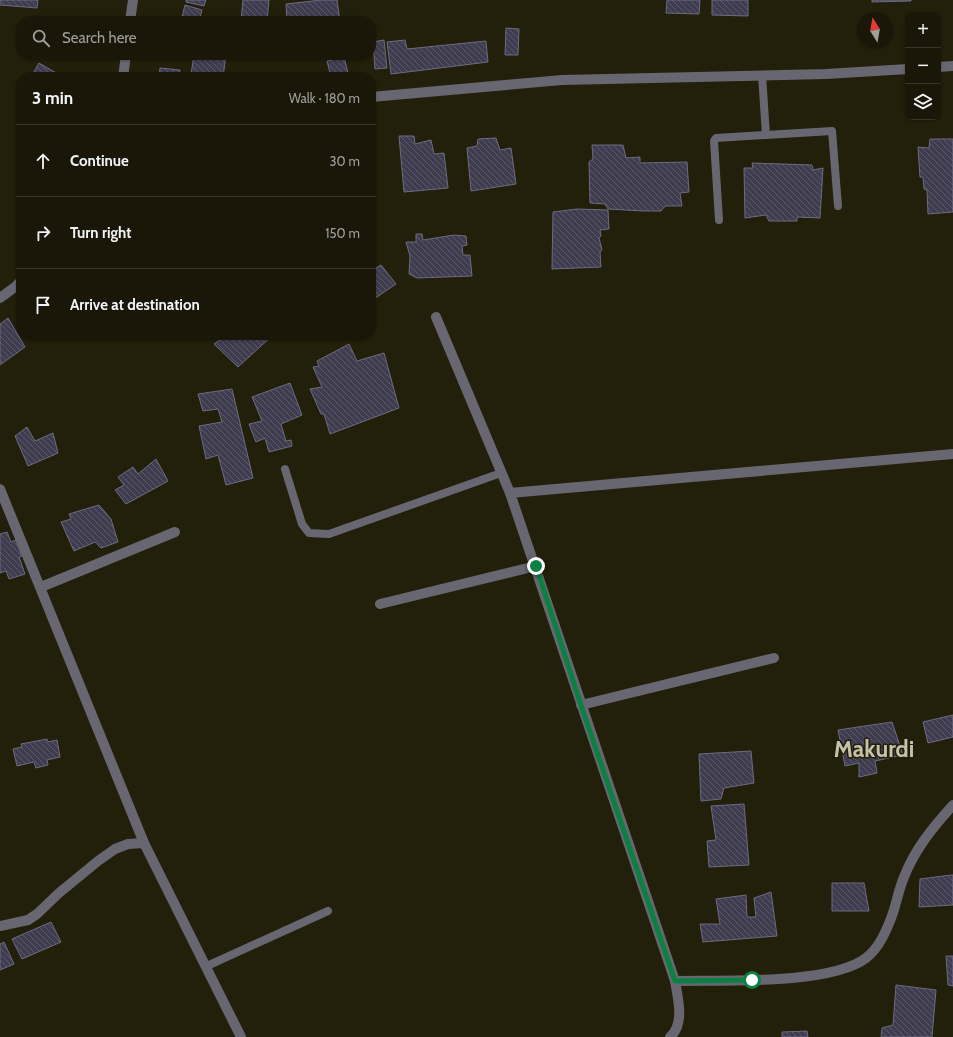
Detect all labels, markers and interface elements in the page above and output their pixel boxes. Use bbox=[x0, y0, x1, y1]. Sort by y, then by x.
north arrow bbox=[857, 12, 893, 48]
map controls bbox=[905, 12, 941, 120]
button: + bbox=[905, 12, 941, 48]
search box bbox=[16, 16, 376, 60]
icon: search bbox=[30, 27, 52, 49]
text: Search here bbox=[62, 29, 137, 47]
button: − bbox=[905, 48, 941, 84]
button: layers bbox=[905, 84, 941, 120]
text: 3 min bbox=[32, 88, 73, 108]
text: Walk · 180 m bbox=[289, 90, 360, 106]
icon: ahead bbox=[32, 150, 54, 172]
text: Continue bbox=[70, 152, 129, 170]
text: 30 m bbox=[330, 153, 360, 169]
icon: right bbox=[32, 222, 54, 244]
text: Turn right bbox=[70, 224, 131, 242]
text: 150 m bbox=[325, 225, 360, 241]
icon: arrive bbox=[32, 294, 54, 316]
text: Arrive at destination bbox=[70, 296, 200, 314]
route end bbox=[527, 557, 545, 575]
district label: Makurdi bbox=[834, 735, 914, 763]
route start bbox=[743, 971, 761, 989]

